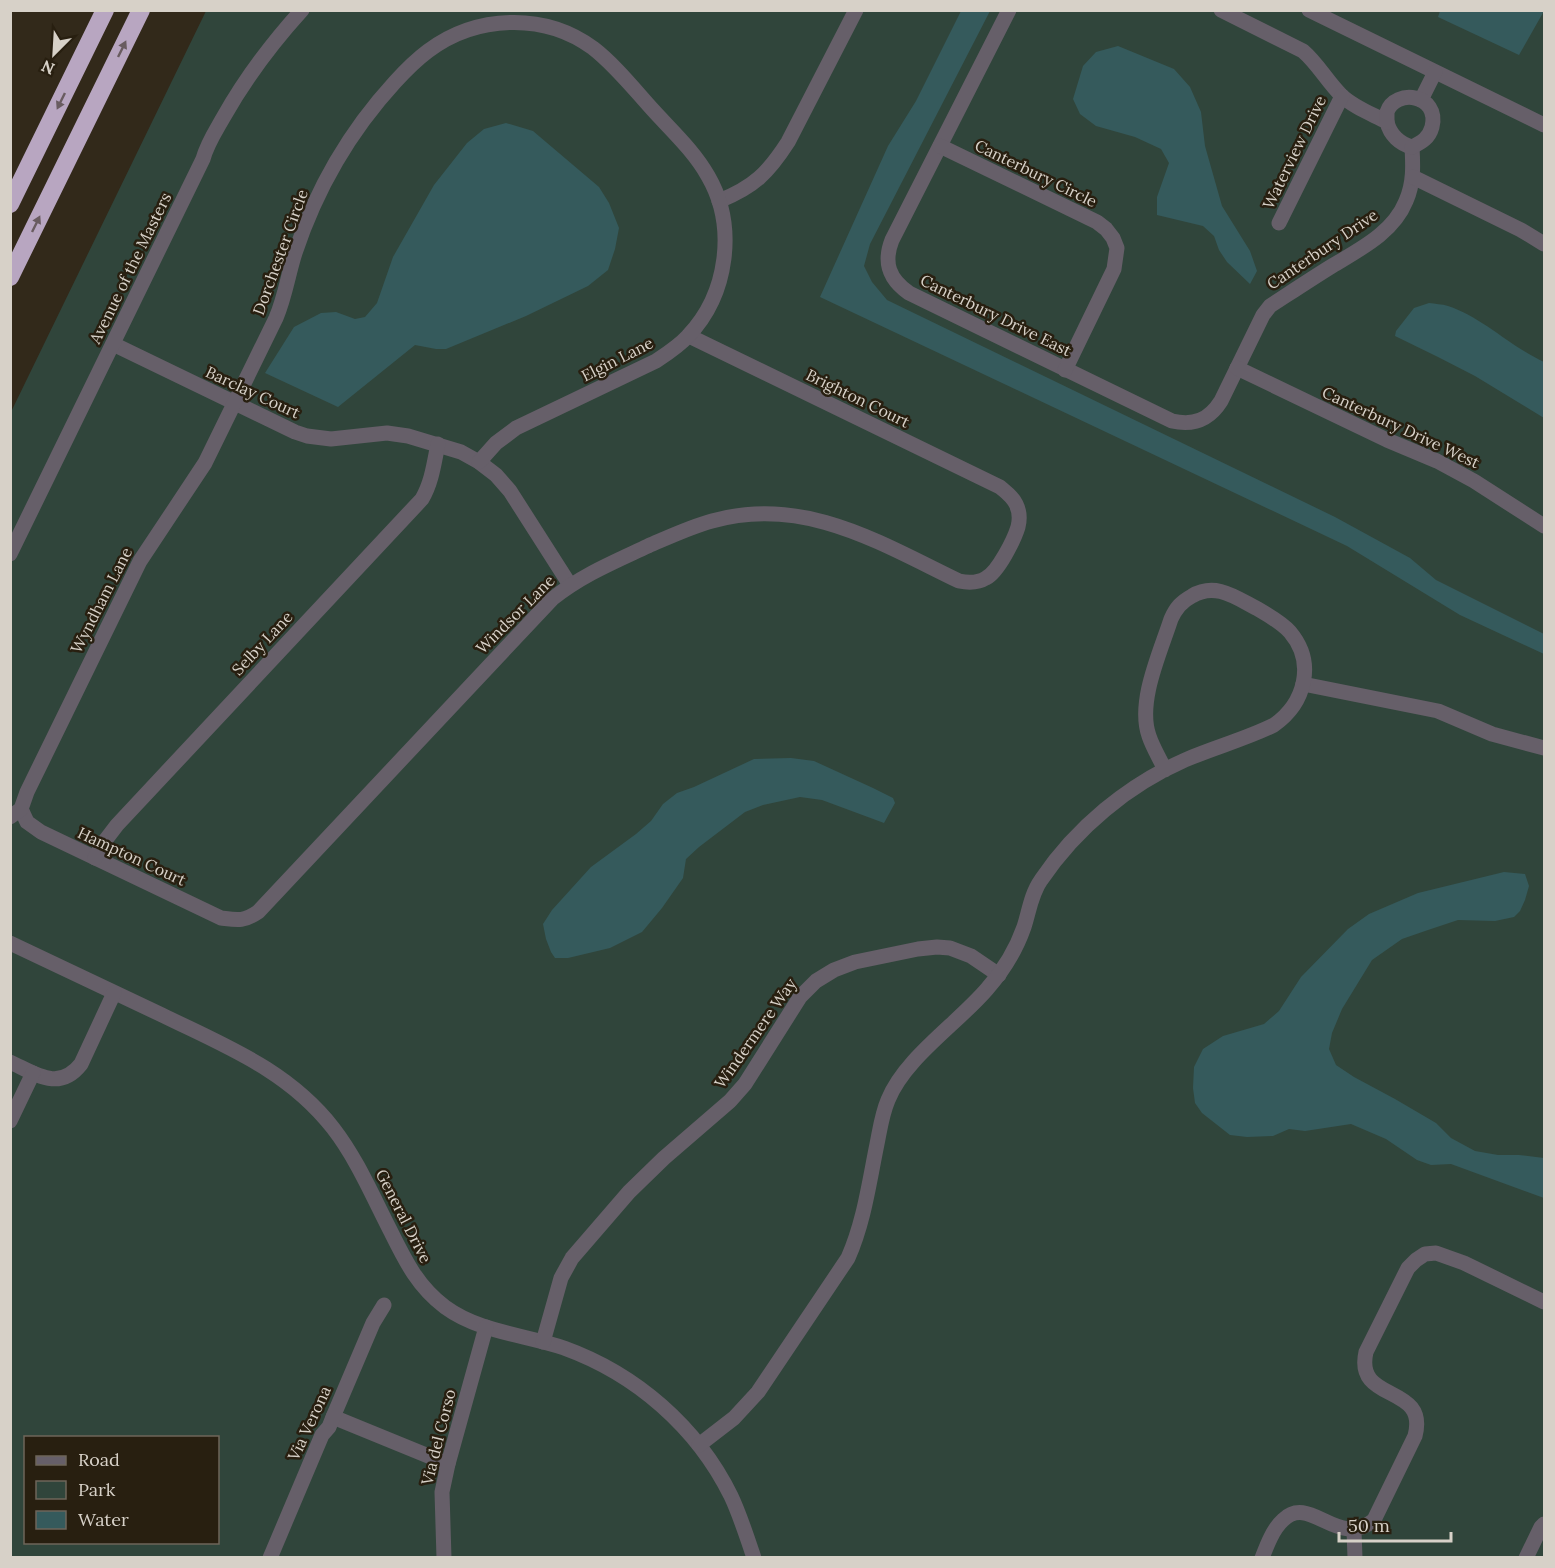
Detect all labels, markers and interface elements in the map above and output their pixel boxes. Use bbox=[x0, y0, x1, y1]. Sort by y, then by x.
north arrow bbox=[24, 24, 84, 84]
one-way arrow bbox=[117, 40, 127, 57]
text: N bbox=[38, 56, 58, 79]
one-way arrow bbox=[56, 92, 66, 109]
street label: Waterview Drive bbox=[1258, 92, 1330, 212]
street label: Canterbury Circle bbox=[972, 135, 1101, 211]
street label: Dorchester Circle bbox=[248, 186, 312, 318]
street label: Avenue of the Masters bbox=[84, 189, 175, 348]
street label: Canterbury Drive bbox=[1263, 204, 1382, 293]
one-way arrow bbox=[32, 216, 41, 233]
street label: Canterbury Drive East bbox=[917, 270, 1075, 361]
street label: Elgin Lane bbox=[578, 332, 657, 386]
street label: Barclay Court bbox=[203, 361, 304, 423]
street label: Brighton Court bbox=[803, 364, 914, 432]
street label: Canterbury Drive West bbox=[1319, 382, 1484, 473]
street label: Wyndham Lane bbox=[66, 544, 136, 656]
street label: Windsor Lane bbox=[471, 570, 559, 658]
street label: Selby Lane bbox=[227, 607, 297, 679]
street label: Hampton Court bbox=[75, 822, 190, 890]
street label: Windermere Way bbox=[710, 974, 801, 1092]
street label: General Drive bbox=[372, 1166, 436, 1267]
street label: Via Verona bbox=[283, 1383, 335, 1464]
street label: Via del Corso bbox=[416, 1387, 460, 1488]
legend bbox=[24, 1436, 219, 1544]
text: Road bbox=[78, 1448, 120, 1471]
text: Park bbox=[78, 1478, 116, 1501]
scale bar bbox=[1339, 1505, 1452, 1543]
text: Water bbox=[78, 1508, 129, 1531]
text: 50 m bbox=[1348, 1514, 1390, 1537]

